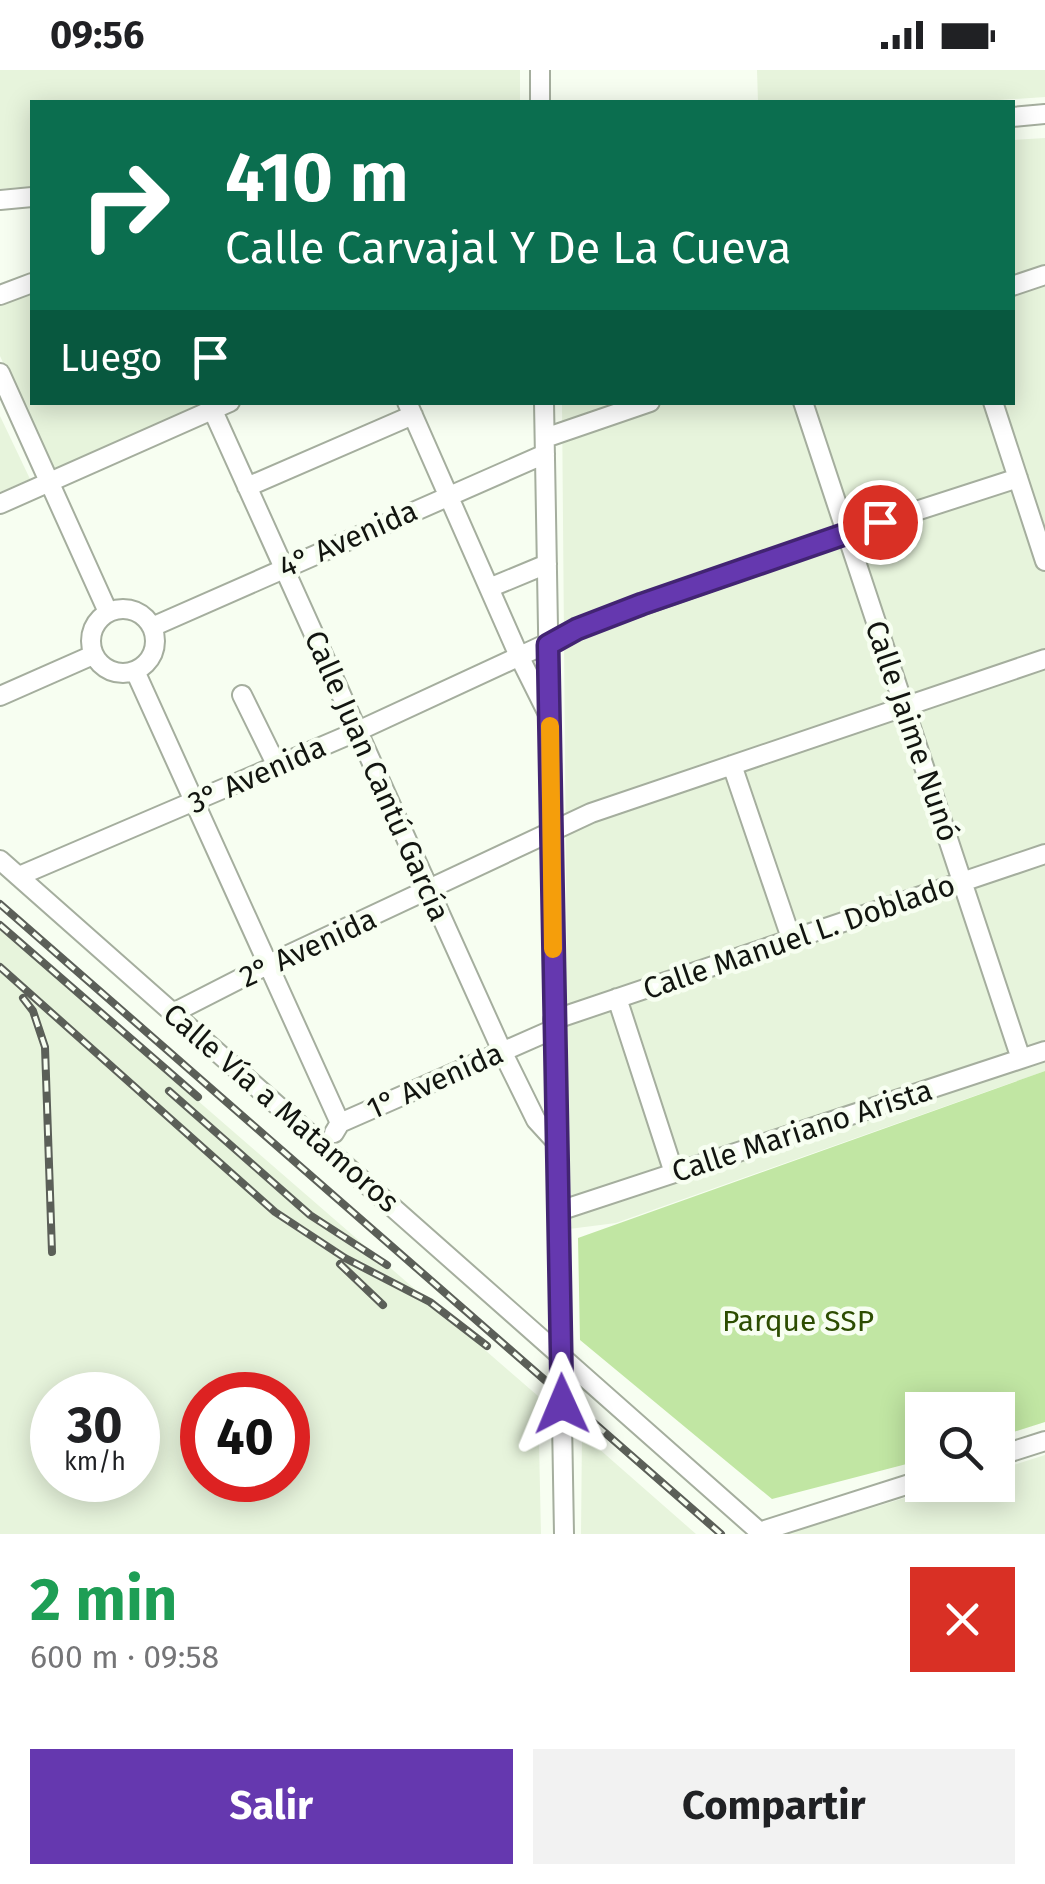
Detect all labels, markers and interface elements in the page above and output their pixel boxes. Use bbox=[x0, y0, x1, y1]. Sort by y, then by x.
text: 09:56 bbox=[50, 12, 144, 58]
text: 410 m bbox=[225, 136, 409, 220]
icon: right bbox=[60, 140, 190, 270]
text: Calle Carvajal Y De La Cueva bbox=[225, 221, 792, 275]
icon: arrive bbox=[183, 330, 238, 385]
text: Luego bbox=[60, 335, 163, 381]
pin bbox=[838, 480, 923, 565]
street label: 4° Avenida bbox=[273, 492, 423, 586]
icon: arrive bbox=[853, 495, 908, 550]
street label: Calle Jaime Nunó bbox=[857, 616, 967, 846]
street label: Calle Juan Cantú García bbox=[297, 625, 457, 927]
street label: 3° Avenida bbox=[182, 729, 332, 821]
street label: Calle Manuel L. Doblado bbox=[638, 867, 960, 1007]
street label: 2° Avenida bbox=[234, 901, 382, 995]
street label: Calle Vía a Matamoros bbox=[156, 996, 406, 1220]
street label: 1° Avenida bbox=[361, 1035, 509, 1127]
street label: Calle Mariano Arista bbox=[667, 1072, 937, 1190]
park label: Parque SSP bbox=[722, 1303, 874, 1339]
position arrow bbox=[510, 1352, 614, 1456]
speed limit sign: 40 bbox=[180, 1372, 310, 1502]
map controls bbox=[905, 1392, 1015, 1502]
button: search bbox=[905, 1392, 1015, 1502]
text: 30 bbox=[67, 1395, 123, 1455]
text: km/h bbox=[64, 1447, 126, 1477]
text: 2 min bbox=[30, 1564, 177, 1636]
button: close bbox=[910, 1567, 1015, 1672]
text: 600 m · 09:58 bbox=[30, 1638, 219, 1676]
button: Salir bbox=[30, 1749, 513, 1864]
button: Compartir bbox=[533, 1749, 1015, 1864]

